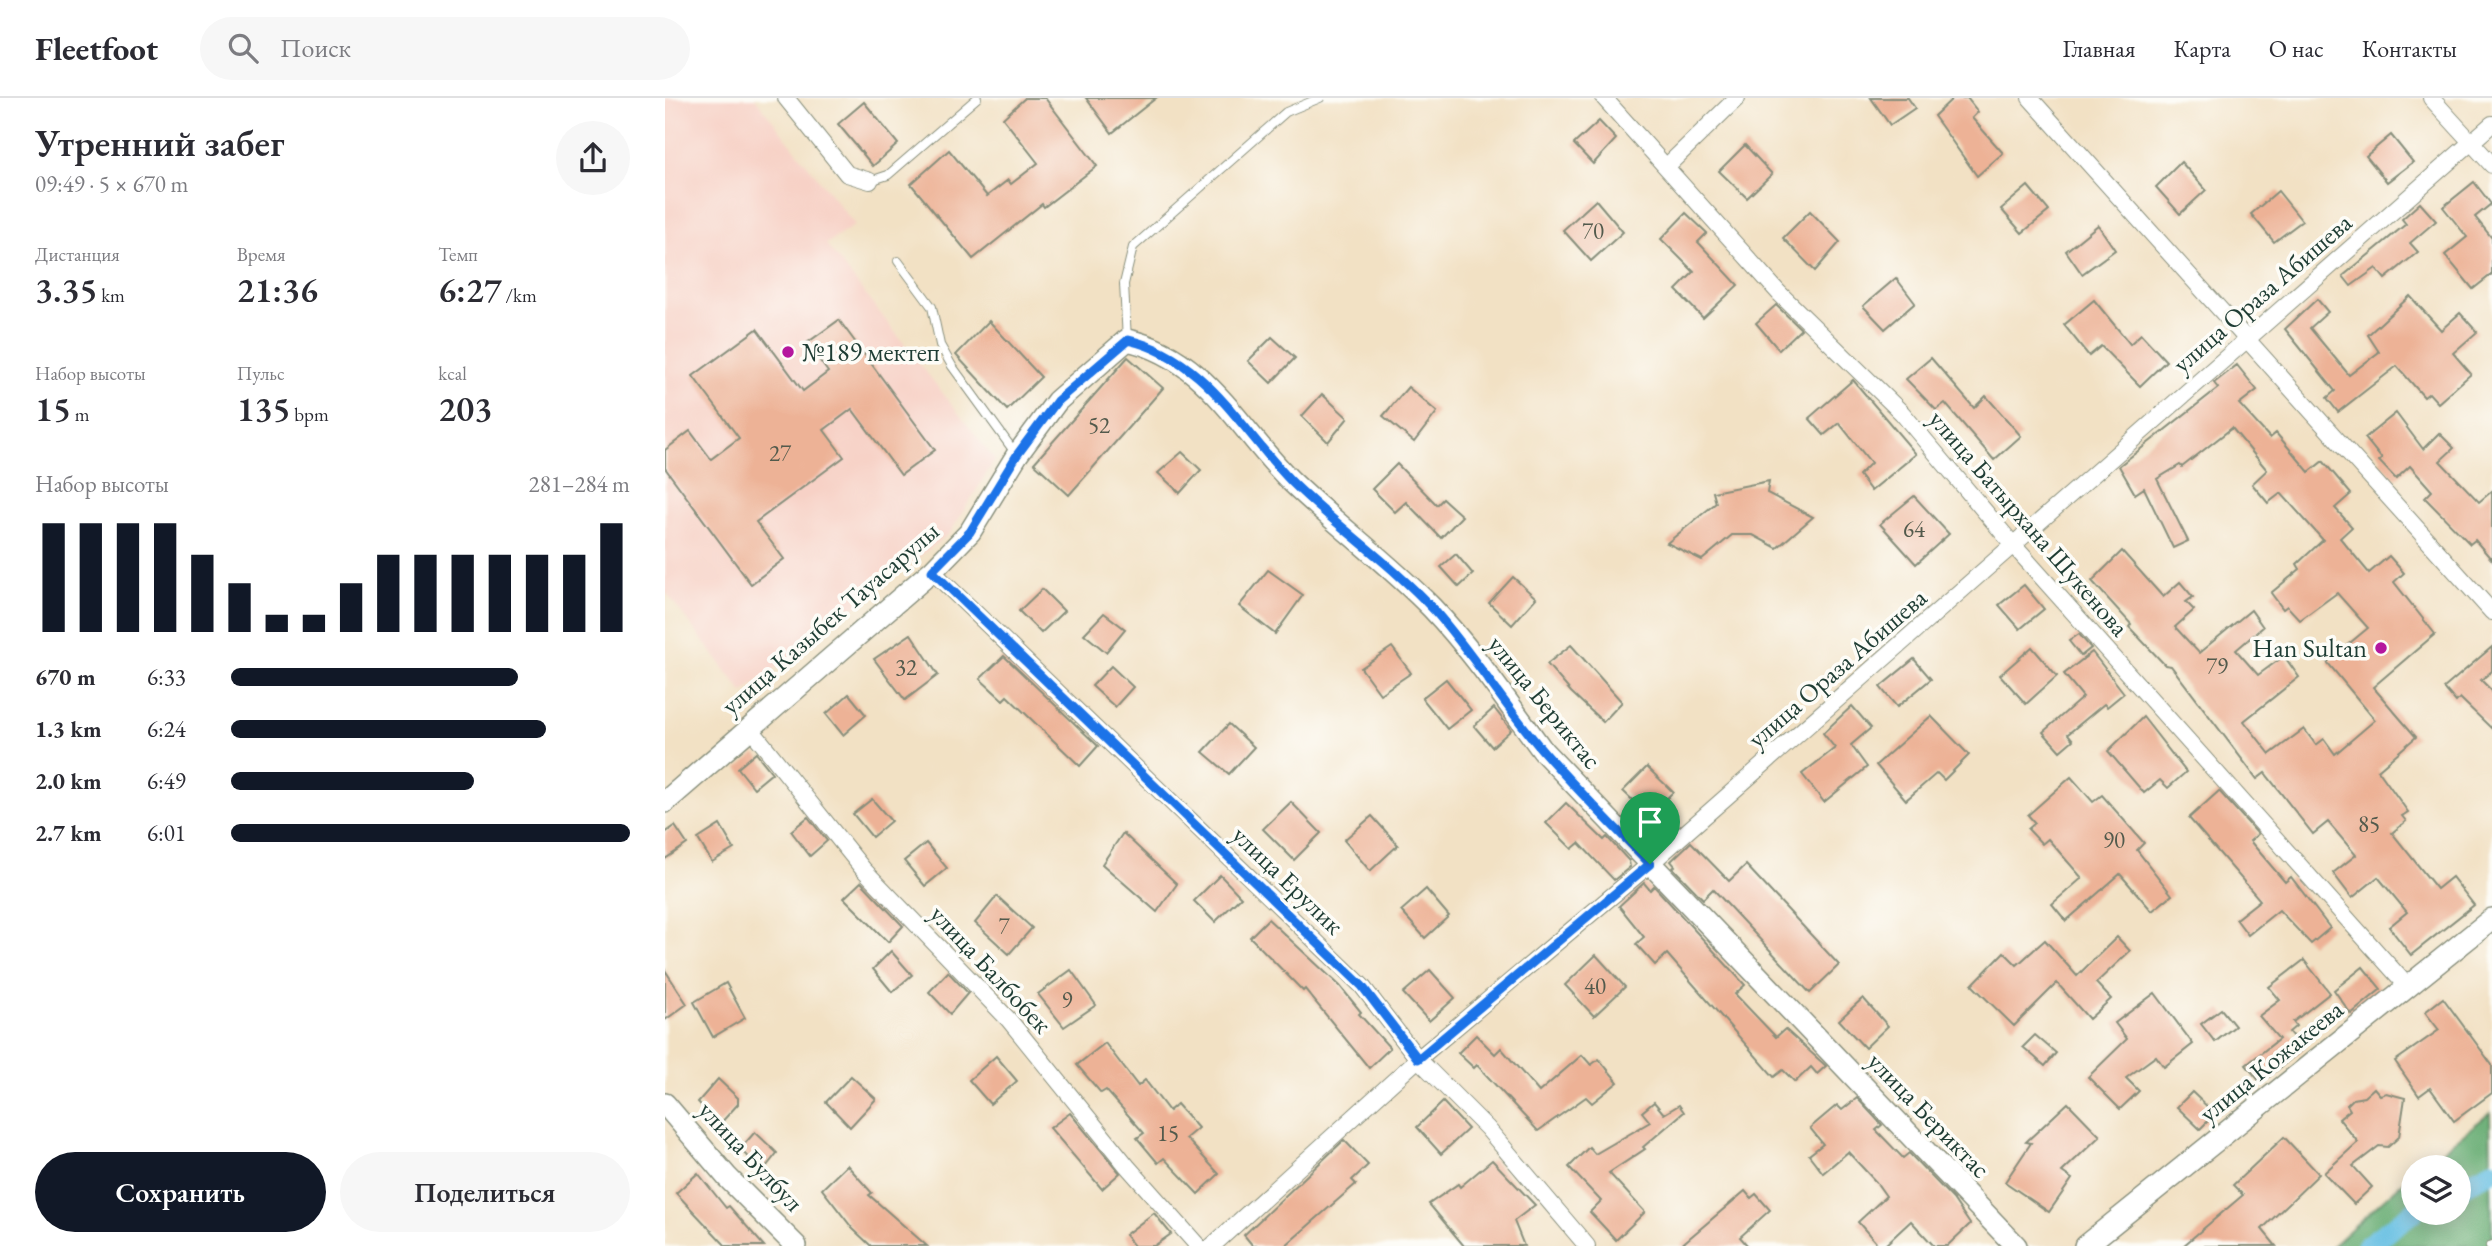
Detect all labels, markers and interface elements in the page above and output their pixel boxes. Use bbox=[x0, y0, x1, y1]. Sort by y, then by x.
search box bbox=[200, 17, 690, 80]
text: Fleetfoot bbox=[35, 27, 158, 70]
icon: search bbox=[224, 29, 262, 67]
text: Поиск bbox=[280, 31, 351, 65]
text: Главная bbox=[2062, 33, 2136, 64]
text: Карта bbox=[2174, 33, 2231, 64]
text: О нас bbox=[2269, 33, 2324, 64]
text: Контакты bbox=[2362, 33, 2457, 64]
text: Утренний забег bbox=[35, 118, 285, 167]
button: share bbox=[556, 121, 630, 195]
text: 09:49 · 5 × 670 m bbox=[35, 169, 188, 199]
street label: улица Ораза Абишева bbox=[2165, 205, 2359, 380]
house number: 70 bbox=[1582, 216, 1604, 246]
text: Дистанция bbox=[35, 242, 120, 267]
text: Время bbox=[237, 242, 285, 267]
text: Темп bbox=[438, 242, 478, 267]
text: 3.35 bbox=[35, 267, 97, 312]
text: 21:36 bbox=[237, 267, 318, 312]
text: 6:27 bbox=[438, 267, 502, 312]
text: km bbox=[97, 283, 125, 308]
text: /km bbox=[502, 283, 537, 308]
place label: №189 мектеп bbox=[802, 335, 940, 369]
marker: №189 мектеп bbox=[780, 344, 796, 360]
text: Набор высоты bbox=[35, 361, 146, 386]
text: Пульс bbox=[237, 361, 285, 386]
text: kcal bbox=[438, 361, 467, 386]
text: 15 bbox=[35, 386, 71, 431]
text: 135 bbox=[237, 386, 291, 431]
text: 203 bbox=[438, 386, 492, 431]
text: m bbox=[71, 402, 90, 427]
text: bpm bbox=[291, 402, 329, 427]
street label: улица Батырхана Шукенова bbox=[1921, 403, 2137, 644]
house number: 52 bbox=[1088, 410, 1110, 440]
house number: 27 bbox=[769, 438, 792, 468]
text: Набор высоты bbox=[35, 469, 169, 499]
text: 281–284 m bbox=[529, 469, 630, 499]
street label: улица Казыбек Тауасарулы bbox=[714, 514, 946, 722]
house number: 64 bbox=[1903, 514, 1926, 544]
street label: улица Ораза Абишева bbox=[1740, 580, 1934, 755]
street label: улица Бериктас bbox=[1481, 628, 1609, 776]
place label: Han Sultan bbox=[2252, 631, 2367, 665]
marker: Han Sultan bbox=[2373, 640, 2389, 656]
house number: 79 bbox=[2206, 651, 2228, 681]
house number: 32 bbox=[895, 652, 917, 682]
text: 670 m bbox=[35, 662, 96, 692]
text: 6:33 bbox=[147, 662, 186, 692]
text: 1.3 km bbox=[35, 714, 102, 744]
text: 6:24 bbox=[147, 714, 186, 744]
text: 2.0 km bbox=[35, 766, 102, 796]
text: 6:49 bbox=[147, 766, 186, 796]
pin bbox=[1620, 792, 1680, 864]
icon: arrive bbox=[1631, 803, 1669, 841]
house number: 85 bbox=[2358, 809, 2380, 839]
text: 2.7 km bbox=[35, 818, 102, 848]
text: 6:01 bbox=[147, 818, 186, 848]
street label: улица Ерулик bbox=[1225, 818, 1352, 942]
house number: 90 bbox=[2103, 825, 2125, 855]
street label: улица Балбобек bbox=[923, 897, 1060, 1041]
house number: 7 bbox=[998, 911, 1010, 941]
house number: 40 bbox=[1584, 971, 1606, 1001]
house number: 9 bbox=[1061, 985, 1073, 1015]
street label: улица Кожакеева bbox=[2192, 992, 2351, 1130]
street label: улица Бериктас bbox=[1860, 1045, 1998, 1185]
street label: улица Булбул bbox=[691, 1093, 811, 1219]
house number: 15 bbox=[1157, 1118, 1179, 1148]
button: Сохранить bbox=[35, 1152, 326, 1232]
button: Поделиться bbox=[340, 1152, 630, 1232]
map controls bbox=[2401, 1155, 2471, 1225]
button: layers bbox=[2401, 1155, 2471, 1225]

